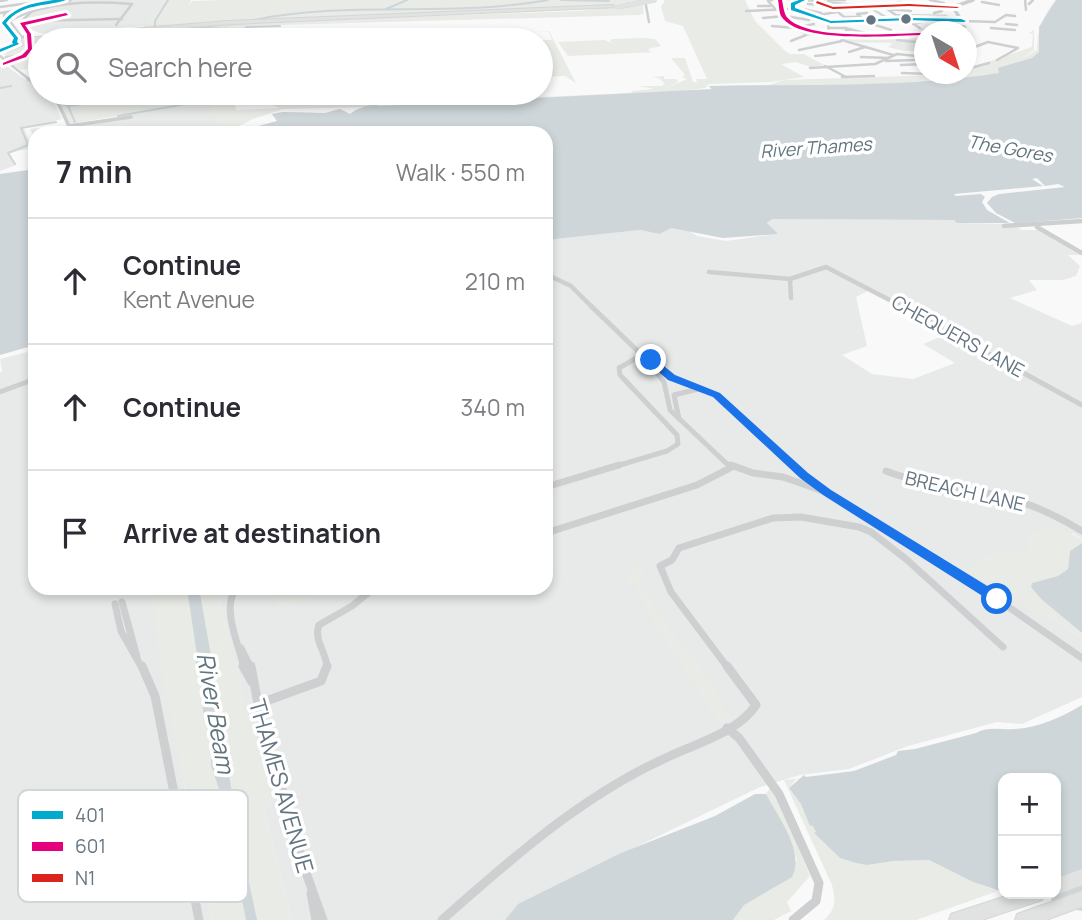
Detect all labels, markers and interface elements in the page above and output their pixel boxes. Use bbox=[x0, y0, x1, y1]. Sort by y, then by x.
unlabelled marker bbox=[899, 12, 913, 26]
unlabelled marker bbox=[864, 13, 878, 27]
north arrow bbox=[914, 21, 977, 84]
search box bbox=[28, 28, 553, 105]
icon: search bbox=[52, 48, 90, 86]
text: Search here bbox=[108, 49, 253, 85]
water label: The Gores bbox=[966, 129, 1056, 167]
water label: River Thames bbox=[759, 131, 874, 163]
text: 7 min bbox=[56, 151, 132, 192]
text: Walk · 550 m bbox=[396, 156, 525, 188]
text: Continue bbox=[123, 247, 241, 283]
icon: ahead bbox=[56, 262, 94, 300]
text: 210 m bbox=[465, 265, 525, 297]
text: Kent Avenue bbox=[123, 283, 255, 315]
street label: CHEQUERS LANE bbox=[887, 289, 1029, 383]
route end bbox=[635, 344, 666, 375]
icon: ahead bbox=[56, 388, 94, 426]
text: Continue bbox=[123, 389, 241, 425]
text: 340 m bbox=[461, 391, 525, 423]
street label: BREACH LANE bbox=[903, 465, 1027, 517]
icon: arrive bbox=[56, 514, 94, 552]
text: Arrive at destination bbox=[123, 515, 381, 551]
route start bbox=[981, 583, 1012, 614]
water label: River Beam bbox=[190, 650, 244, 777]
street label: THAMES AVENUE bbox=[242, 695, 322, 876]
map controls bbox=[998, 773, 1061, 899]
button: + bbox=[998, 773, 1061, 836]
legend bbox=[18, 790, 248, 902]
text: 401 bbox=[75, 802, 105, 828]
text: 601 bbox=[75, 833, 106, 859]
button: − bbox=[998, 836, 1061, 899]
text: N1 bbox=[75, 865, 95, 891]

